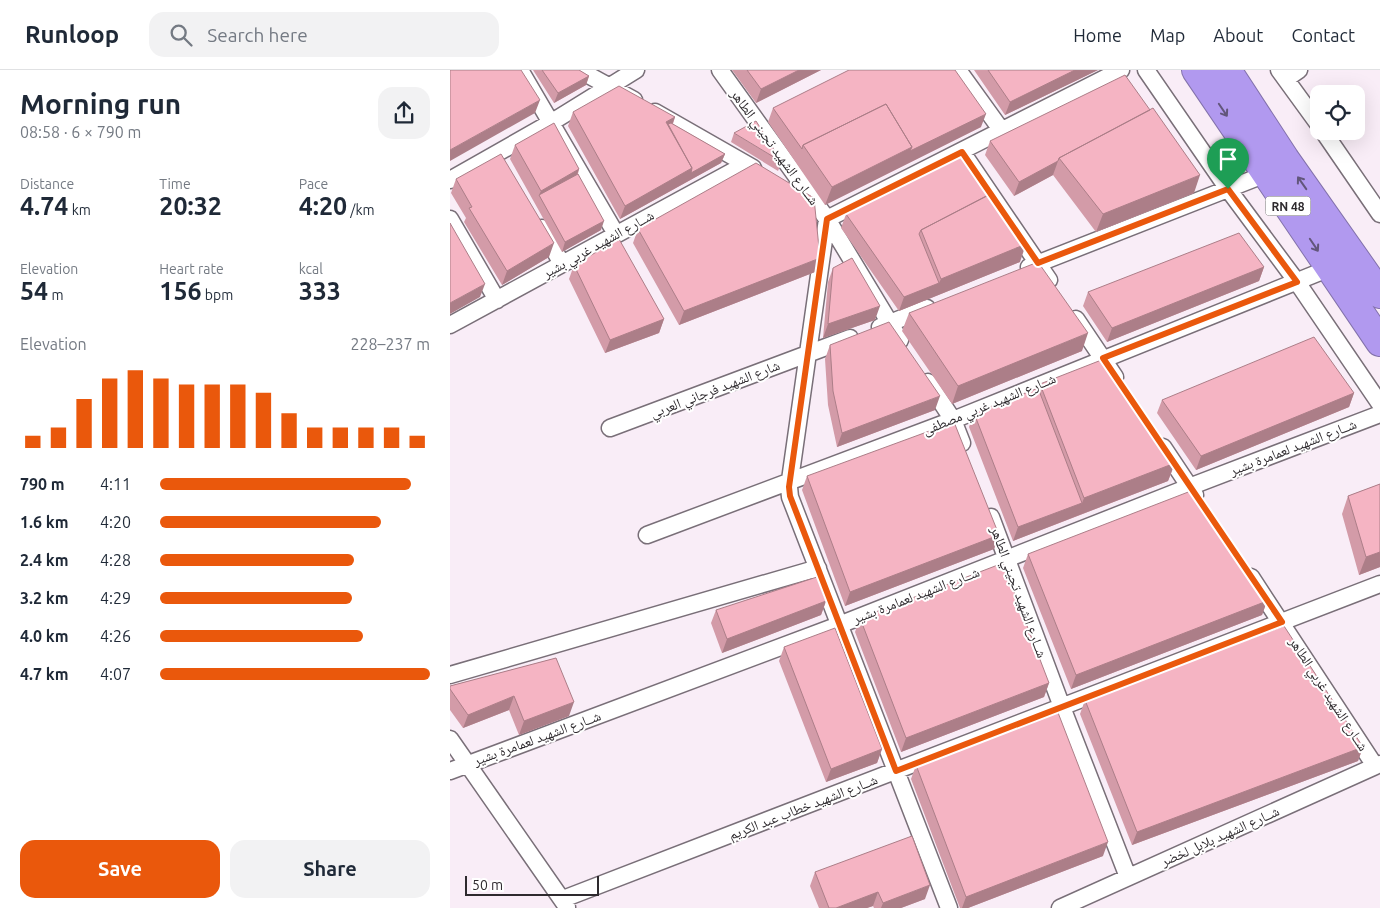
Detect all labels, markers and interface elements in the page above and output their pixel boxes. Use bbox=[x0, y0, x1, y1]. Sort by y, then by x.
search box bbox=[149, 12, 499, 57]
text: Runloop bbox=[25, 21, 119, 48]
icon: search bbox=[167, 21, 195, 49]
text: Search here bbox=[207, 24, 308, 46]
text: Home bbox=[1073, 25, 1122, 45]
text: Map bbox=[1150, 25, 1185, 45]
text: About bbox=[1213, 25, 1263, 45]
text: Contact bbox=[1291, 25, 1355, 45]
street label: شــارع الشهيد تجيني الطاهر bbox=[724, 85, 822, 210]
map controls bbox=[1310, 85, 1365, 140]
button: locate bbox=[1310, 85, 1365, 140]
button: share bbox=[378, 87, 430, 139]
text: Morning run bbox=[20, 88, 181, 119]
one-way arrow bbox=[1219, 103, 1229, 117]
text: 08:58 · 6 × 790 m bbox=[20, 123, 141, 141]
pin bbox=[1207, 138, 1249, 189]
icon: arrive bbox=[1214, 145, 1242, 173]
text: Distance bbox=[20, 176, 74, 192]
text: Time bbox=[159, 176, 191, 192]
text: Pace bbox=[299, 176, 328, 192]
one-way arrow bbox=[1297, 176, 1307, 190]
text: 4.74 bbox=[20, 192, 68, 220]
text: 20:32 bbox=[159, 192, 222, 220]
text: 4:20 bbox=[299, 192, 347, 220]
road number: RN 48 bbox=[1266, 196, 1310, 216]
text: km bbox=[68, 202, 91, 218]
text: /km bbox=[347, 202, 375, 218]
street label: شــارع الشهيد غربي بشير bbox=[539, 207, 658, 285]
one-way arrow bbox=[1309, 238, 1319, 252]
text: Elevation bbox=[20, 261, 78, 277]
text: Heart rate bbox=[159, 261, 224, 277]
text: kcal bbox=[299, 261, 323, 277]
text: 54 bbox=[20, 277, 48, 305]
text: 156 bbox=[159, 277, 202, 305]
text: 333 bbox=[299, 277, 341, 305]
text: m bbox=[48, 287, 64, 303]
text: bpm bbox=[202, 287, 233, 303]
text: Elevation bbox=[20, 335, 87, 353]
text: 228–237 m bbox=[350, 335, 430, 353]
street label: شارع الشهيد فرجاني العربي bbox=[648, 357, 783, 424]
street label: شــارع الشهيد غربي مصطفى bbox=[920, 370, 1059, 441]
street label: شــارع الشهيد لعمامرة بشير bbox=[1226, 415, 1359, 481]
text: 790 m bbox=[20, 475, 65, 493]
text: 4:11 bbox=[100, 475, 131, 493]
text: 1.6 km bbox=[20, 513, 69, 531]
text: 4:20 bbox=[100, 513, 131, 531]
street label: شــارع الشهيد تجيني الطاهر bbox=[984, 523, 1050, 661]
text: 2.4 km bbox=[20, 551, 69, 569]
text: 4:28 bbox=[100, 551, 131, 569]
street label: شــارع الشهيد لعمامرة بشير bbox=[849, 563, 982, 629]
text: 3.2 km bbox=[20, 589, 69, 607]
text: 4:29 bbox=[100, 589, 131, 607]
text: 4.0 km bbox=[20, 627, 69, 645]
text: 4:26 bbox=[100, 627, 131, 645]
street label: شــارع الشهيد غربي الطاهر bbox=[1283, 633, 1372, 756]
text: 4.7 km bbox=[20, 665, 69, 683]
text: 4:07 bbox=[100, 665, 131, 683]
street label: شــارع الشهيد لعمامرة بشير bbox=[470, 708, 604, 771]
street label: شــارع الشهيد خطاب عبد الكريم bbox=[726, 771, 880, 845]
street label: شــارع الشهيد بلابل لخضر bbox=[1157, 803, 1283, 872]
button: Save bbox=[20, 840, 220, 898]
button: Share bbox=[230, 840, 430, 898]
scale bar bbox=[465, 873, 599, 896]
text: 50 m bbox=[472, 877, 503, 893]

